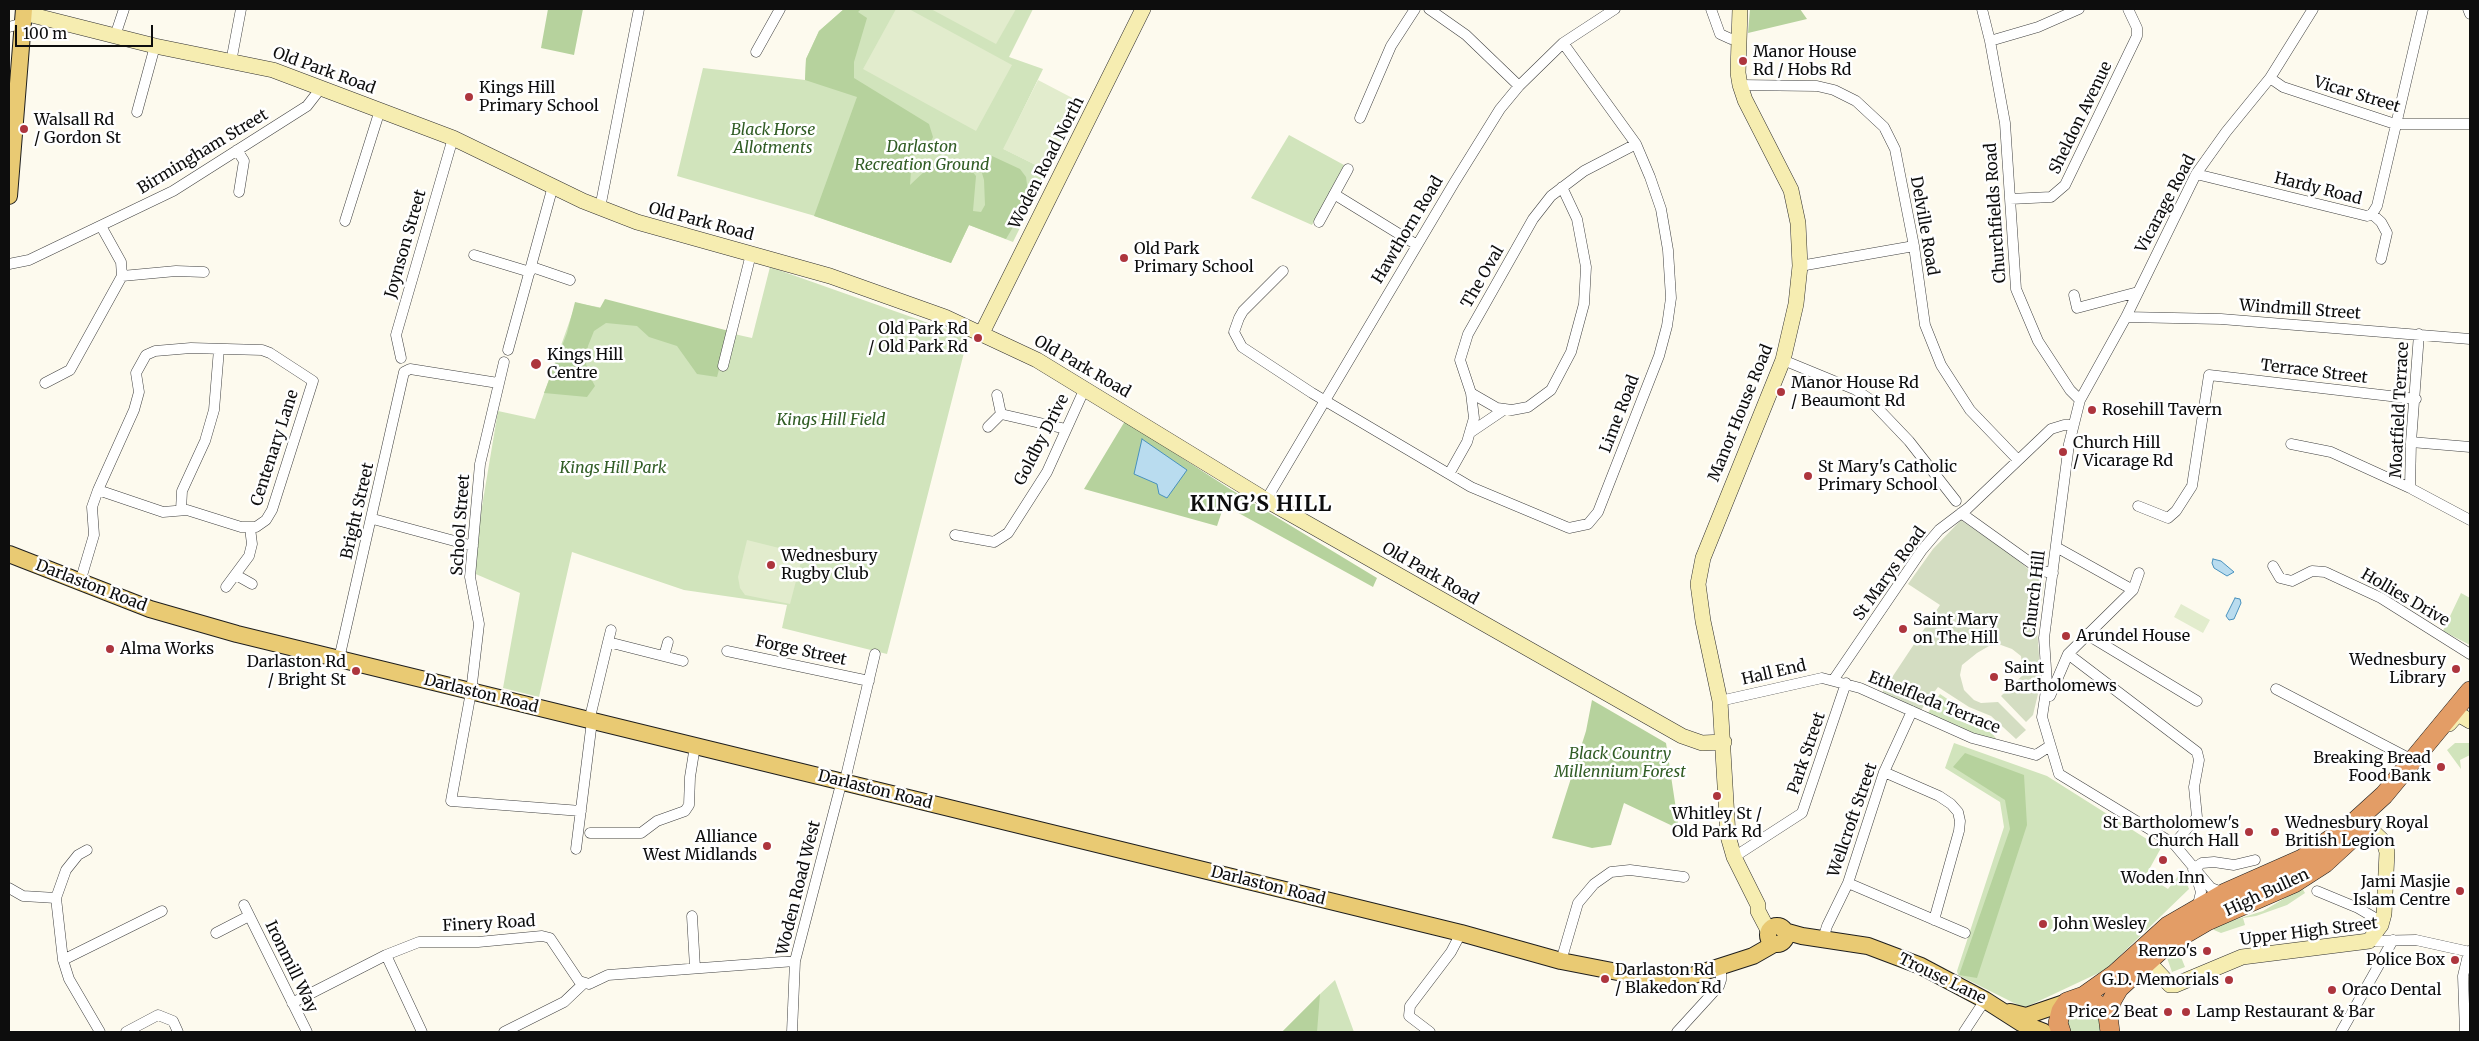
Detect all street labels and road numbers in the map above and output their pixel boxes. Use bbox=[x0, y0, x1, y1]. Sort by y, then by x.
street label: Old Park Road bbox=[270, 44, 378, 98]
street label: Sheldon Avenue bbox=[2045, 59, 2117, 177]
street label: Vicar Street bbox=[2312, 73, 2402, 117]
street label: Woden Road North bbox=[1005, 94, 1089, 232]
street label: Birmingham Street bbox=[134, 105, 272, 199]
street label: Churchfields Road bbox=[1982, 142, 2010, 284]
street label: Vicarage Road bbox=[2132, 152, 2200, 256]
street label: Hardy Road bbox=[2272, 169, 2364, 209]
street label: Hawthorn Road bbox=[1368, 173, 1448, 287]
street label: Delville Road bbox=[1906, 175, 1942, 277]
street label: Joynson Street bbox=[381, 188, 431, 300]
street label: Old Park Road bbox=[646, 199, 756, 245]
street label: The Oval bbox=[1458, 243, 1508, 311]
street label: Windmill Street bbox=[2239, 296, 2361, 324]
street label: Old Park Road bbox=[1030, 332, 1134, 402]
street label: Moatfield Terrace bbox=[2387, 341, 2413, 479]
street label: Manor House Road bbox=[1705, 342, 1777, 484]
street label: Terrace Street bbox=[2259, 356, 2369, 388]
street label: Lime Road bbox=[1596, 372, 1644, 456]
street label: Centenary Lane bbox=[247, 388, 303, 508]
street label: Goldby Drive bbox=[1011, 391, 1073, 489]
street label: Bright Street bbox=[338, 461, 378, 561]
street label: School Street bbox=[448, 474, 474, 576]
street label: St Marys Road bbox=[1850, 523, 1930, 625]
street label: Old Park Road bbox=[1378, 539, 1482, 609]
street label: Church Hill bbox=[2020, 549, 2050, 639]
street label: Darlaston Road bbox=[33, 556, 149, 616]
street label: Hollies Drive bbox=[2358, 565, 2452, 631]
street label: Forge Street bbox=[754, 632, 848, 670]
street label: Hall End bbox=[1740, 656, 1808, 690]
street label: Ethelfleda Terrace bbox=[1865, 668, 2003, 738]
street label: Darlaston Road bbox=[422, 670, 540, 718]
street label: Park Street bbox=[1784, 710, 1830, 796]
street label: Wellcroft Street bbox=[1824, 760, 1882, 880]
street label: Darlaston Road bbox=[816, 766, 934, 814]
street label: Woden Road West bbox=[773, 819, 825, 957]
street label: Darlaston Road bbox=[1209, 862, 1327, 910]
street label: High Bullen bbox=[2222, 865, 2312, 921]
street label: Finery Road bbox=[442, 912, 536, 936]
street label: Upper High Street bbox=[2239, 914, 2379, 950]
street label: Ironmill Way bbox=[260, 918, 322, 1016]
street label: Trouse Lane bbox=[1895, 950, 1989, 1008]

